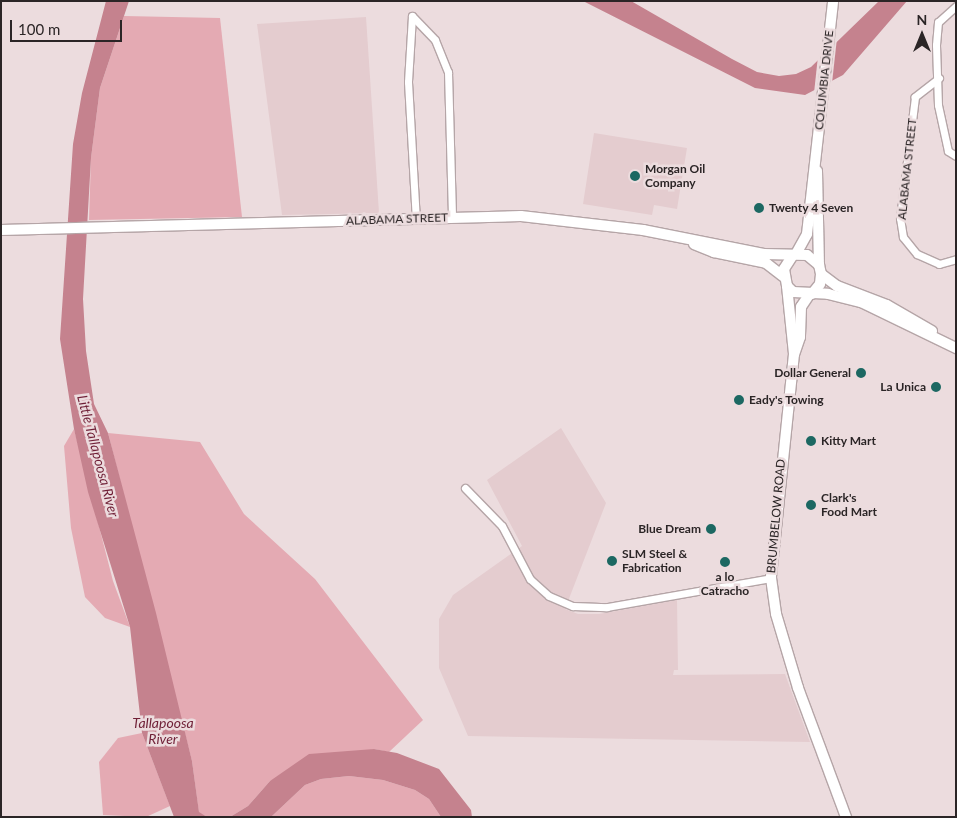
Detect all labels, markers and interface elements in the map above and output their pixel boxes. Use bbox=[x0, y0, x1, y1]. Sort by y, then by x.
scale bar bbox=[12, 10, 125, 42]
north arrow bbox=[897, 10, 947, 60]
text: N bbox=[917, 11, 927, 28]
text: 100 m bbox=[18, 20, 60, 38]
street label: COLUMBIA DRIVE bbox=[812, 29, 836, 131]
street label: ALABAMA STREET bbox=[894, 117, 920, 221]
place label: Morgan Oil Company bbox=[645, 162, 705, 190]
marker: Morgan Oil Company bbox=[629, 170, 641, 182]
place label: Twenty 4 Seven bbox=[769, 201, 854, 215]
marker: Twenty 4 Seven bbox=[753, 202, 765, 214]
street label: ALABAMA STREET bbox=[345, 210, 449, 228]
place label: Dollar General bbox=[774, 366, 851, 380]
marker: Dollar General bbox=[855, 367, 867, 379]
place label: La Unica bbox=[880, 380, 926, 394]
marker: La Unica bbox=[930, 381, 942, 393]
water label: Little Tallapoosa River bbox=[74, 393, 122, 519]
place label: Eady's Towing bbox=[749, 393, 824, 407]
marker: Eady's Towing bbox=[733, 394, 745, 406]
place label: Kitty Mart bbox=[821, 434, 876, 448]
marker: Kitty Mart bbox=[805, 435, 817, 447]
street label: BRUMBELOW ROAD bbox=[764, 458, 788, 574]
place label: Clark's Food Mart bbox=[821, 491, 877, 519]
marker: Clark's Food Mart bbox=[805, 499, 817, 511]
place label: Blue Dream bbox=[638, 522, 701, 536]
marker: Blue Dream bbox=[705, 523, 717, 535]
place label: SLM Steel & Fabrication bbox=[622, 547, 687, 575]
marker: SLM Steel & Fabrication bbox=[606, 555, 618, 567]
marker: a lo Catracho bbox=[719, 556, 731, 568]
place label: a lo Catracho bbox=[701, 570, 749, 598]
water label: Tallapoosa River bbox=[132, 715, 194, 748]

